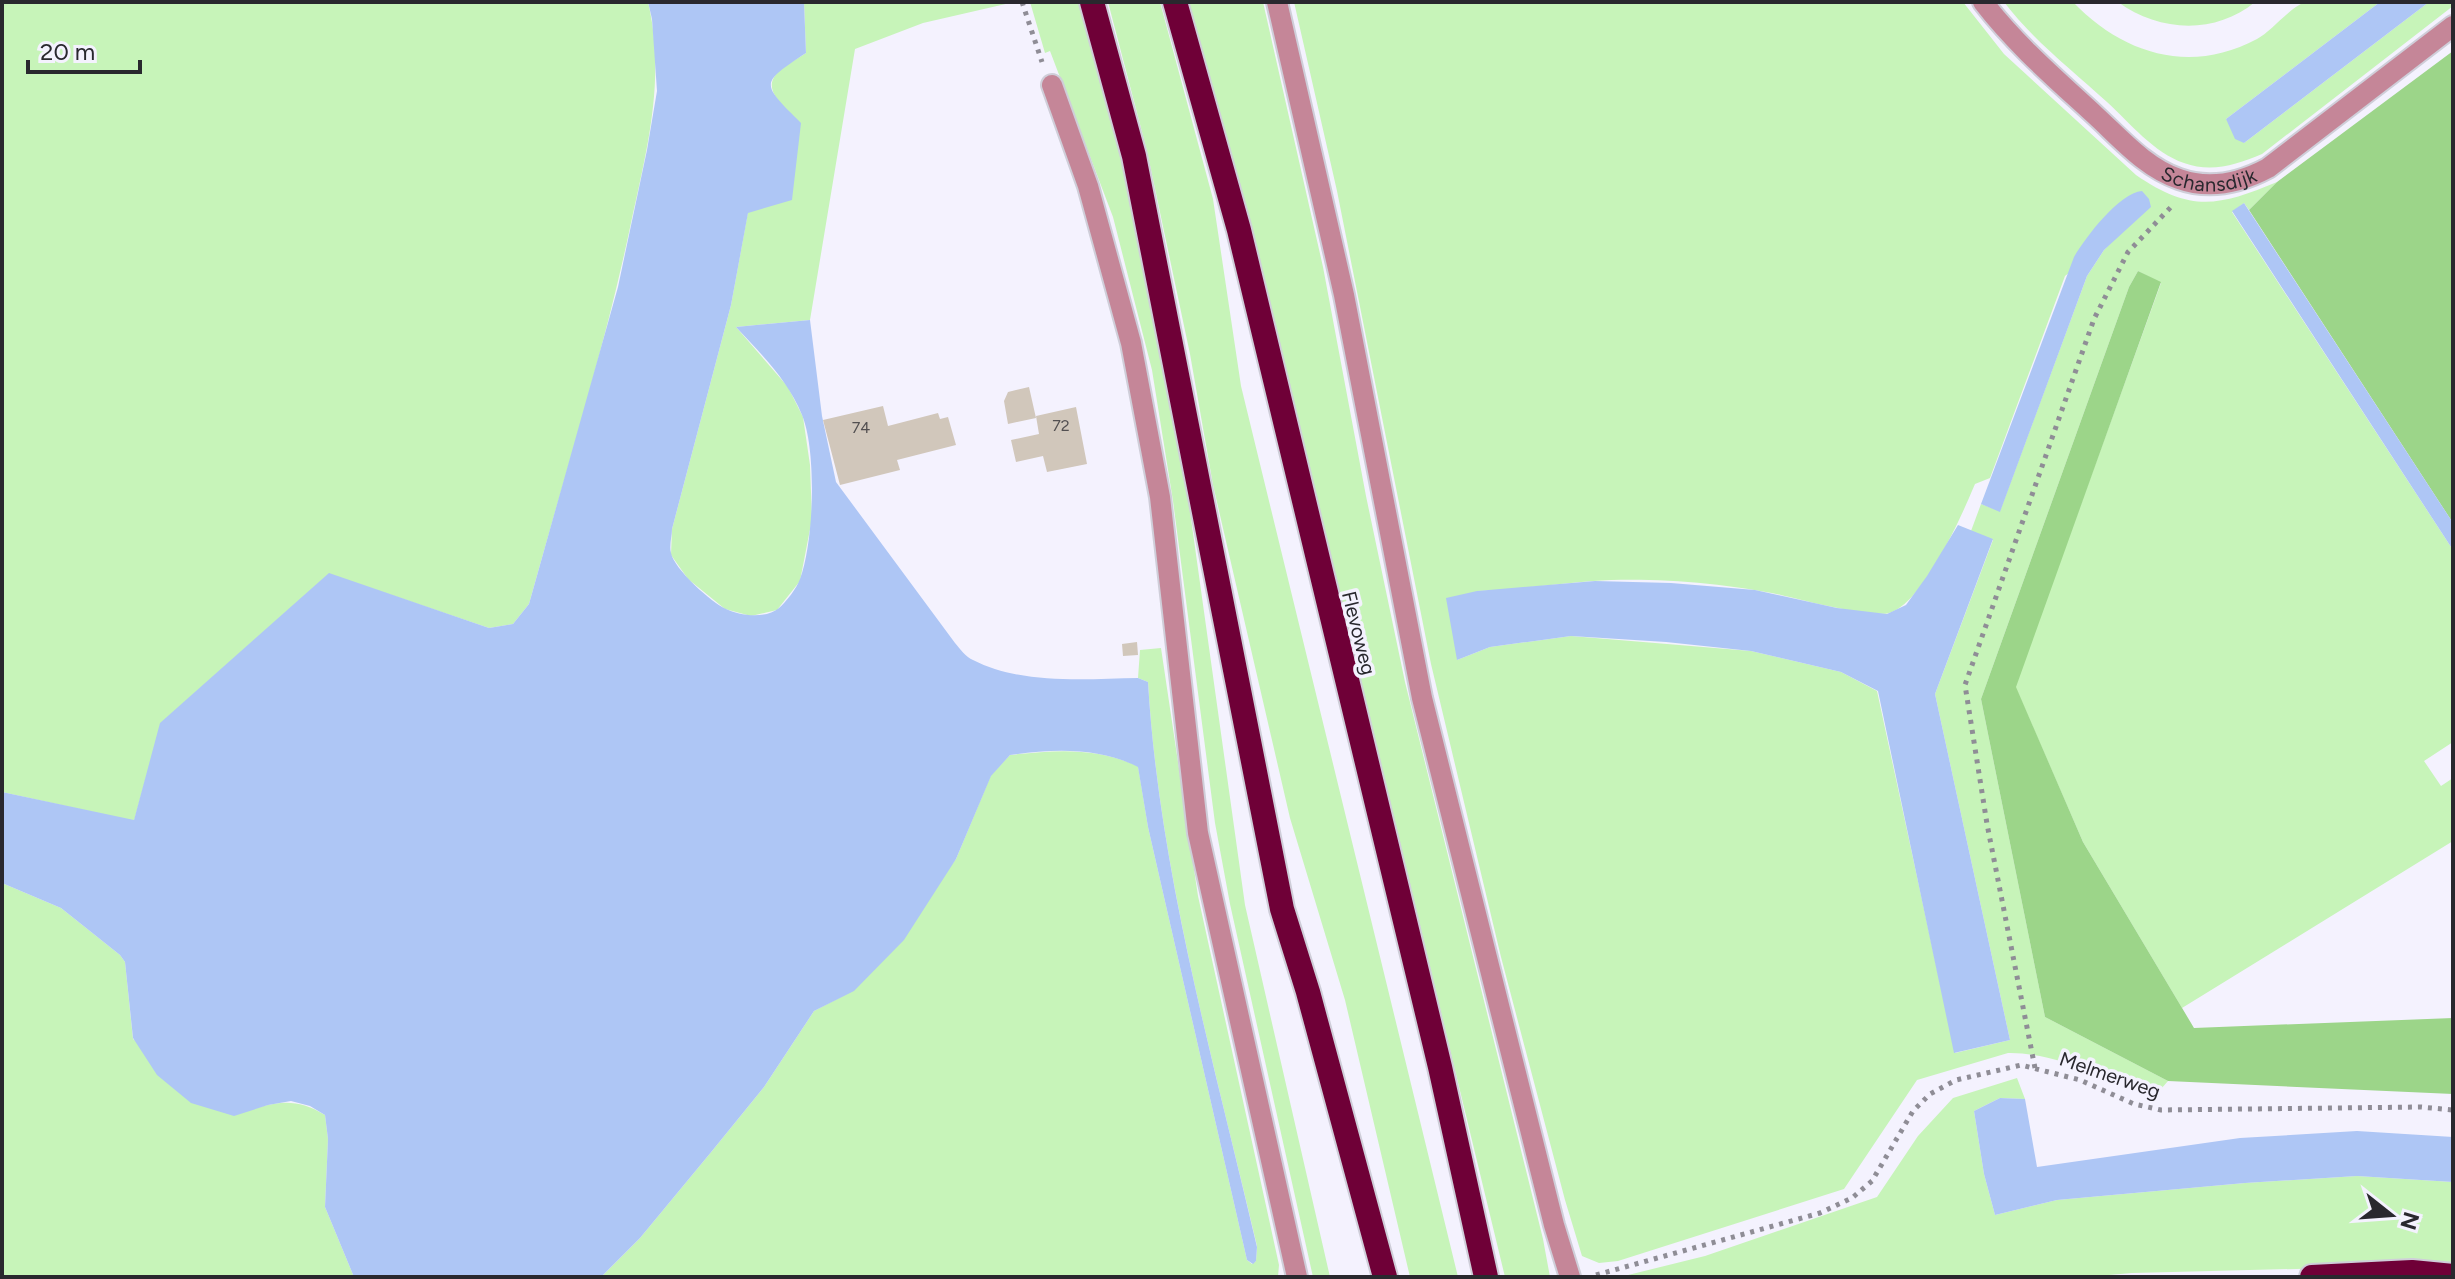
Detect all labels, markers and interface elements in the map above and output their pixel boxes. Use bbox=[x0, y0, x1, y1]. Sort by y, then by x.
scale bar bbox=[28, 24, 140, 74]
text: 20 m bbox=[40, 37, 95, 66]
street label: Schansdijk bbox=[2157, 161, 2260, 196]
house number: 72 bbox=[1052, 416, 1070, 435]
house number: 74 bbox=[852, 418, 870, 437]
street label: Flevoweg bbox=[1337, 589, 1381, 677]
street label: Melmerweg bbox=[2056, 1047, 2164, 1103]
north arrow bbox=[2351, 1175, 2431, 1255]
text: N bbox=[2394, 1209, 2425, 1233]

